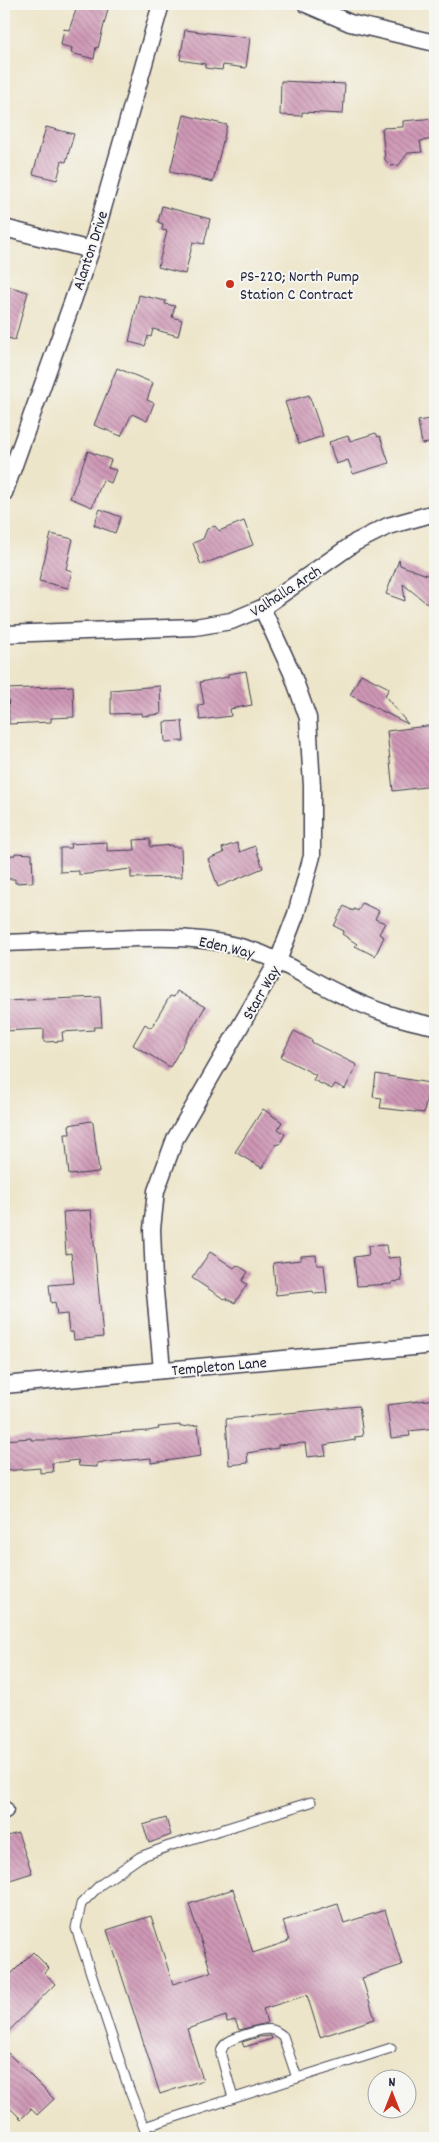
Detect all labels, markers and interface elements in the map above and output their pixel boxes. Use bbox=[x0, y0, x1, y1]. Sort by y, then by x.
street label: Alanton Drive bbox=[68, 208, 115, 293]
place label: PS-220; North Pump Station C Contract bbox=[240, 266, 359, 307]
marker: PS-220; North Pump Station C Contract bbox=[224, 278, 236, 290]
street label: Valhalla Arch bbox=[246, 560, 327, 624]
street label: Eden Way bbox=[197, 931, 257, 966]
street label: Starr Way bbox=[237, 961, 287, 1025]
street label: Templeton Lane bbox=[171, 1352, 268, 1383]
north arrow bbox=[366, 2070, 416, 2120]
text: N bbox=[389, 2073, 396, 2093]

